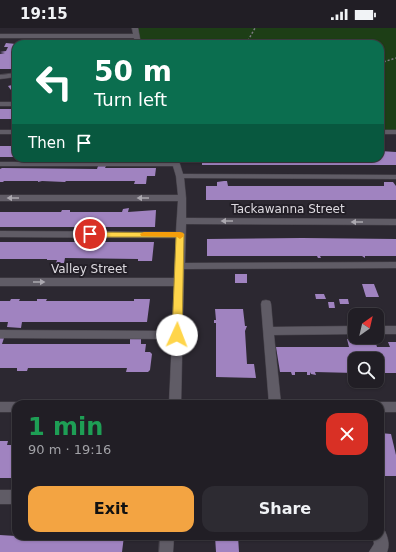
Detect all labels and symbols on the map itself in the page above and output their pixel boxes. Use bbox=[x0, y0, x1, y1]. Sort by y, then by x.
one-way arrow bbox=[6, 195, 19, 201]
one-way arrow bbox=[136, 195, 149, 201]
street label: Tackawanna Street bbox=[230, 202, 345, 216]
pin bbox=[73, 217, 107, 251]
one-way arrow bbox=[220, 218, 233, 224]
one-way arrow bbox=[351, 218, 363, 225]
street label: Valley Street bbox=[51, 262, 127, 276]
one-way arrow bbox=[33, 279, 46, 285]
north arrow bbox=[348, 308, 384, 344]
position arrow bbox=[156, 314, 198, 356]

